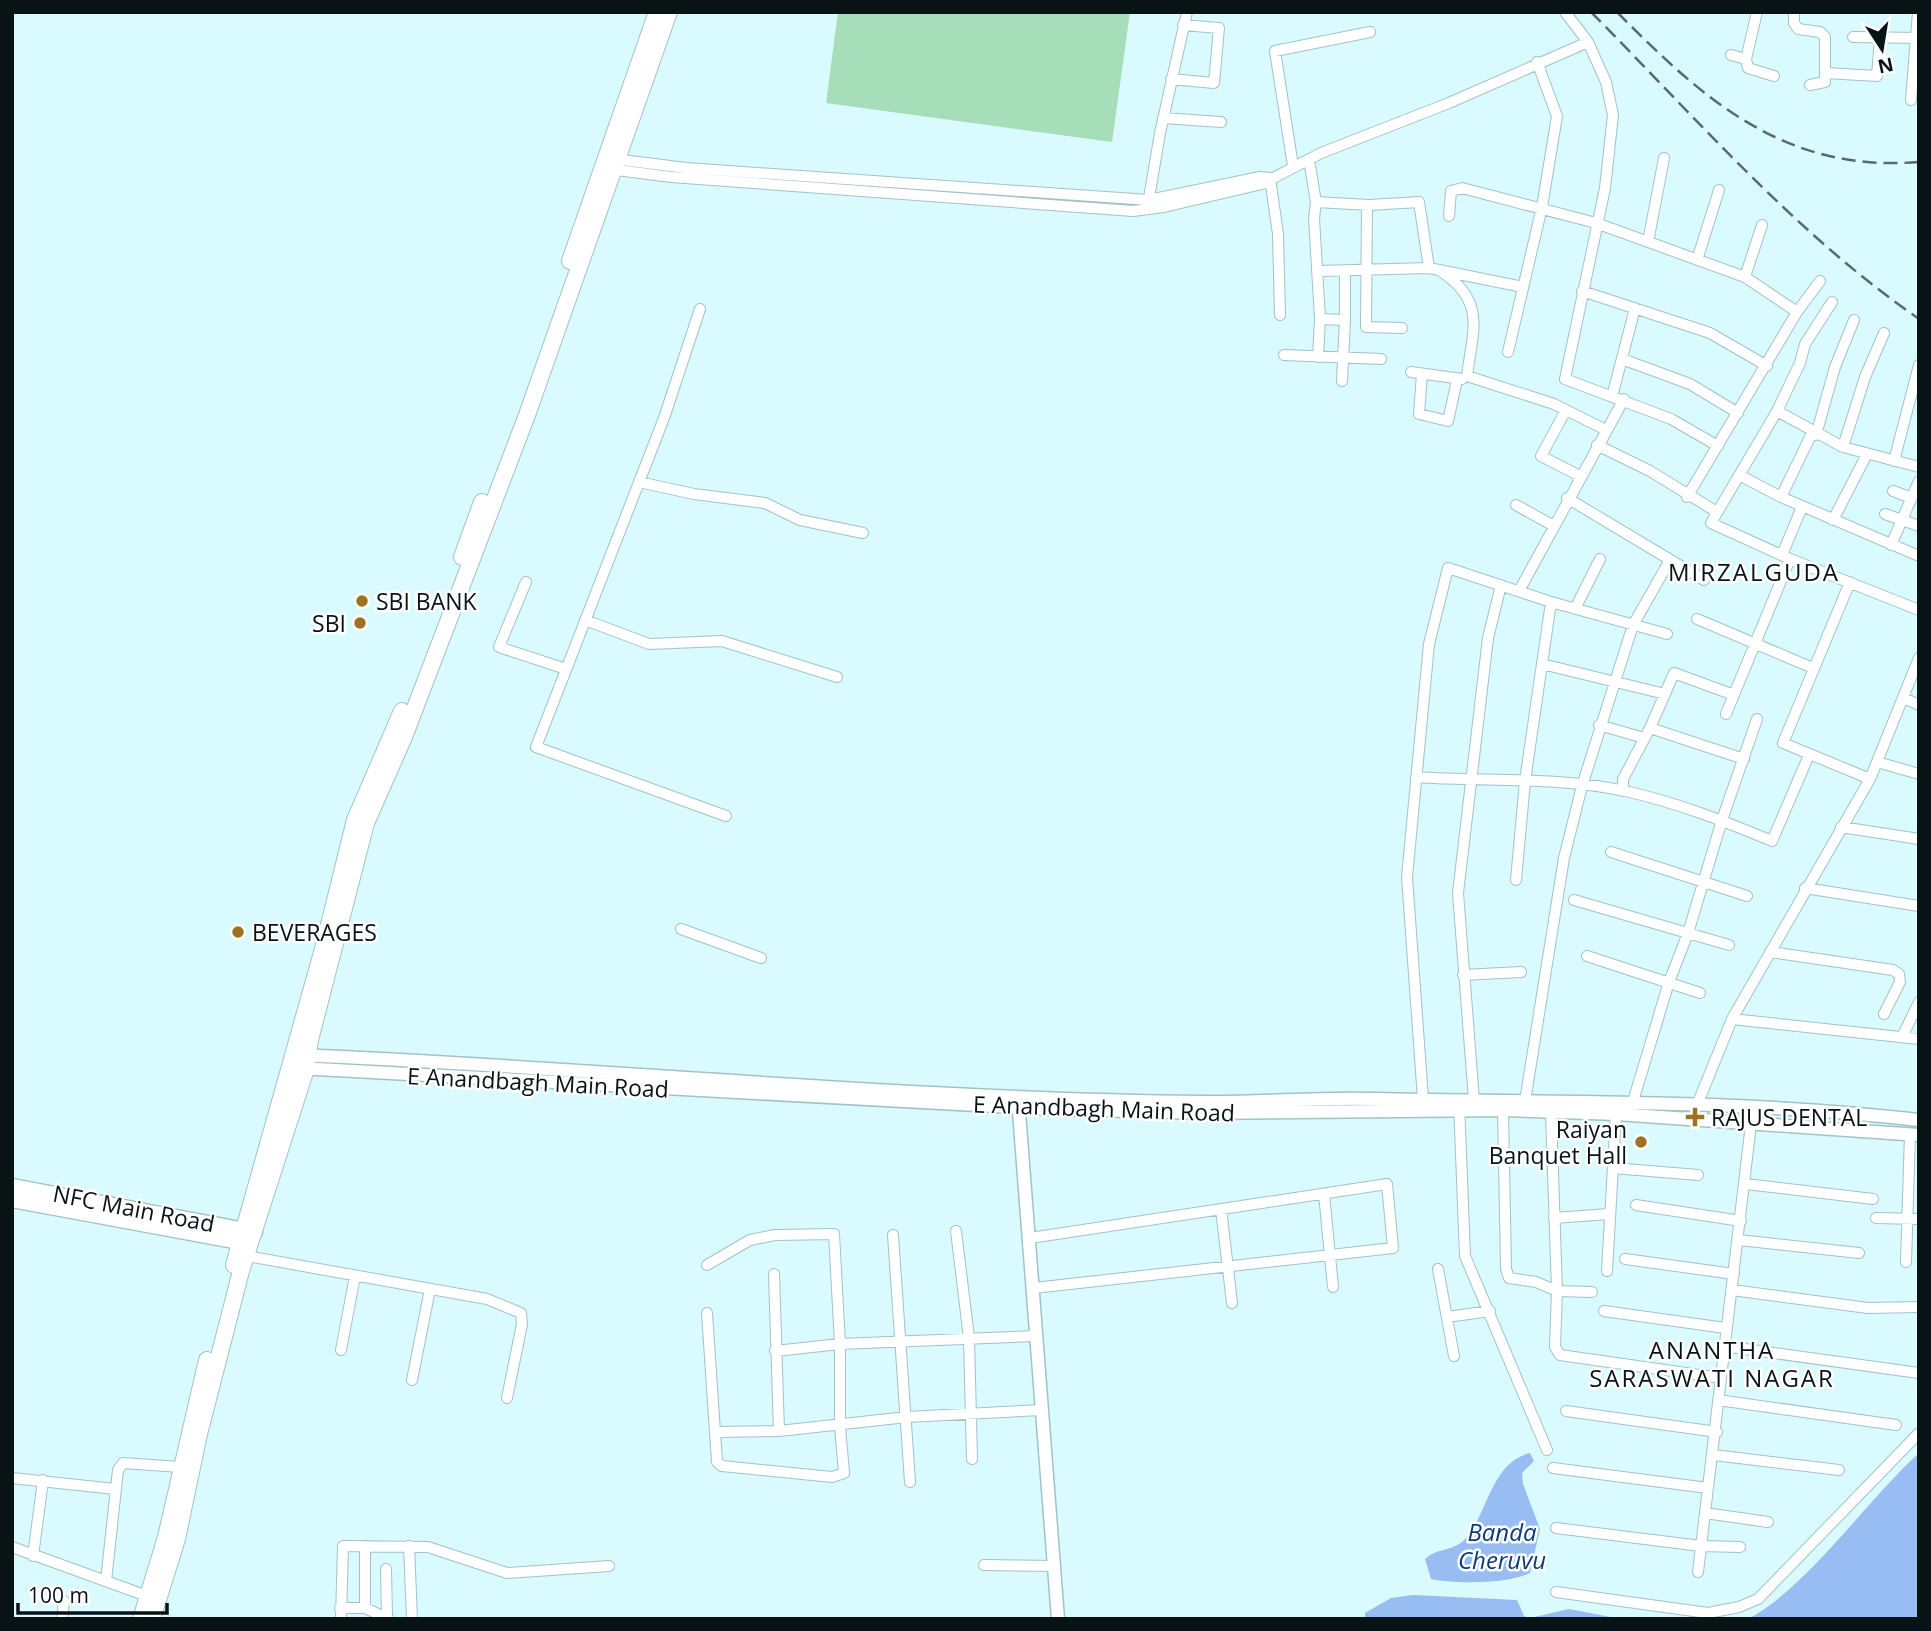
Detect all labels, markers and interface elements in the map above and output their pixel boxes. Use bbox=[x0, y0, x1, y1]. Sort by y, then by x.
north arrow bbox=[1847, 14, 1917, 84]
text: N bbox=[1875, 51, 1896, 80]
district label: MIRZALGUDA bbox=[1668, 555, 1840, 588]
place label: SBI BANK bbox=[376, 585, 478, 617]
marker: SBI BANK bbox=[354, 593, 370, 609]
place label: SBI bbox=[312, 607, 346, 639]
marker: SBI bbox=[352, 615, 368, 631]
place label: BEVERAGES bbox=[252, 916, 377, 948]
marker: BEVERAGES bbox=[230, 924, 246, 940]
street label: E Anandbagh Main Road bbox=[406, 1059, 670, 1105]
street label: E Anandbagh Main Road bbox=[973, 1087, 1235, 1129]
place label: RAJUS DENTAL bbox=[1711, 1101, 1867, 1133]
marker: RAJUS DENTAL bbox=[1685, 1107, 1705, 1127]
place label: Raiyan Banquet Hall bbox=[1489, 1113, 1627, 1171]
marker: Raiyan Banquet Hall bbox=[1633, 1134, 1649, 1150]
street label: NFC Main Road bbox=[51, 1177, 217, 1239]
district label: ANANTHA SARASWATI NAGAR bbox=[1589, 1333, 1835, 1394]
water label: Banda Cheruvu bbox=[1458, 1515, 1546, 1576]
scale bar bbox=[18, 1572, 166, 1616]
text: 100 m bbox=[28, 1581, 89, 1609]

